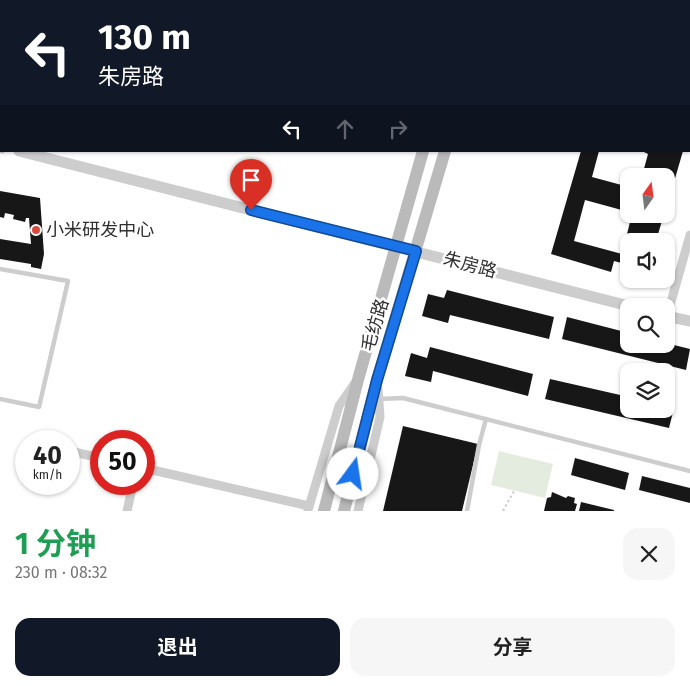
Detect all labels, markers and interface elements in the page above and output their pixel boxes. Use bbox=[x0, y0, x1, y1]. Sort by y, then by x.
text: 130 m bbox=[98, 16, 191, 58]
icon: left bbox=[15, 20, 80, 85]
text: 朱房路 bbox=[98, 63, 164, 90]
icon: left bbox=[278, 115, 306, 143]
icon: ahead bbox=[331, 115, 359, 143]
icon: right bbox=[384, 115, 412, 143]
pin bbox=[230, 159, 272, 210]
icon: arrive bbox=[237, 166, 265, 194]
north arrow bbox=[620, 168, 675, 222]
map controls bbox=[620, 168, 675, 418]
place label: 小米研发中心 bbox=[46, 219, 154, 241]
marker: 小米研发中心 bbox=[30, 224, 42, 236]
button: sound bbox=[620, 233, 675, 288]
street label: 朱房路 bbox=[441, 247, 499, 283]
street label: 毛纺路 bbox=[357, 296, 393, 354]
button: search bbox=[620, 298, 675, 353]
button: layers bbox=[620, 363, 675, 418]
speed limit sign: 50 bbox=[90, 430, 155, 495]
text: 40 bbox=[33, 441, 62, 471]
position arrow bbox=[326, 447, 378, 499]
text: km/h bbox=[33, 468, 62, 482]
text: 1 分钟 bbox=[15, 526, 96, 562]
button: close bbox=[623, 528, 675, 580]
text: 230 m · 08:32 bbox=[15, 563, 108, 582]
button: 退出 bbox=[15, 618, 340, 676]
button: 分享 bbox=[350, 618, 675, 676]

